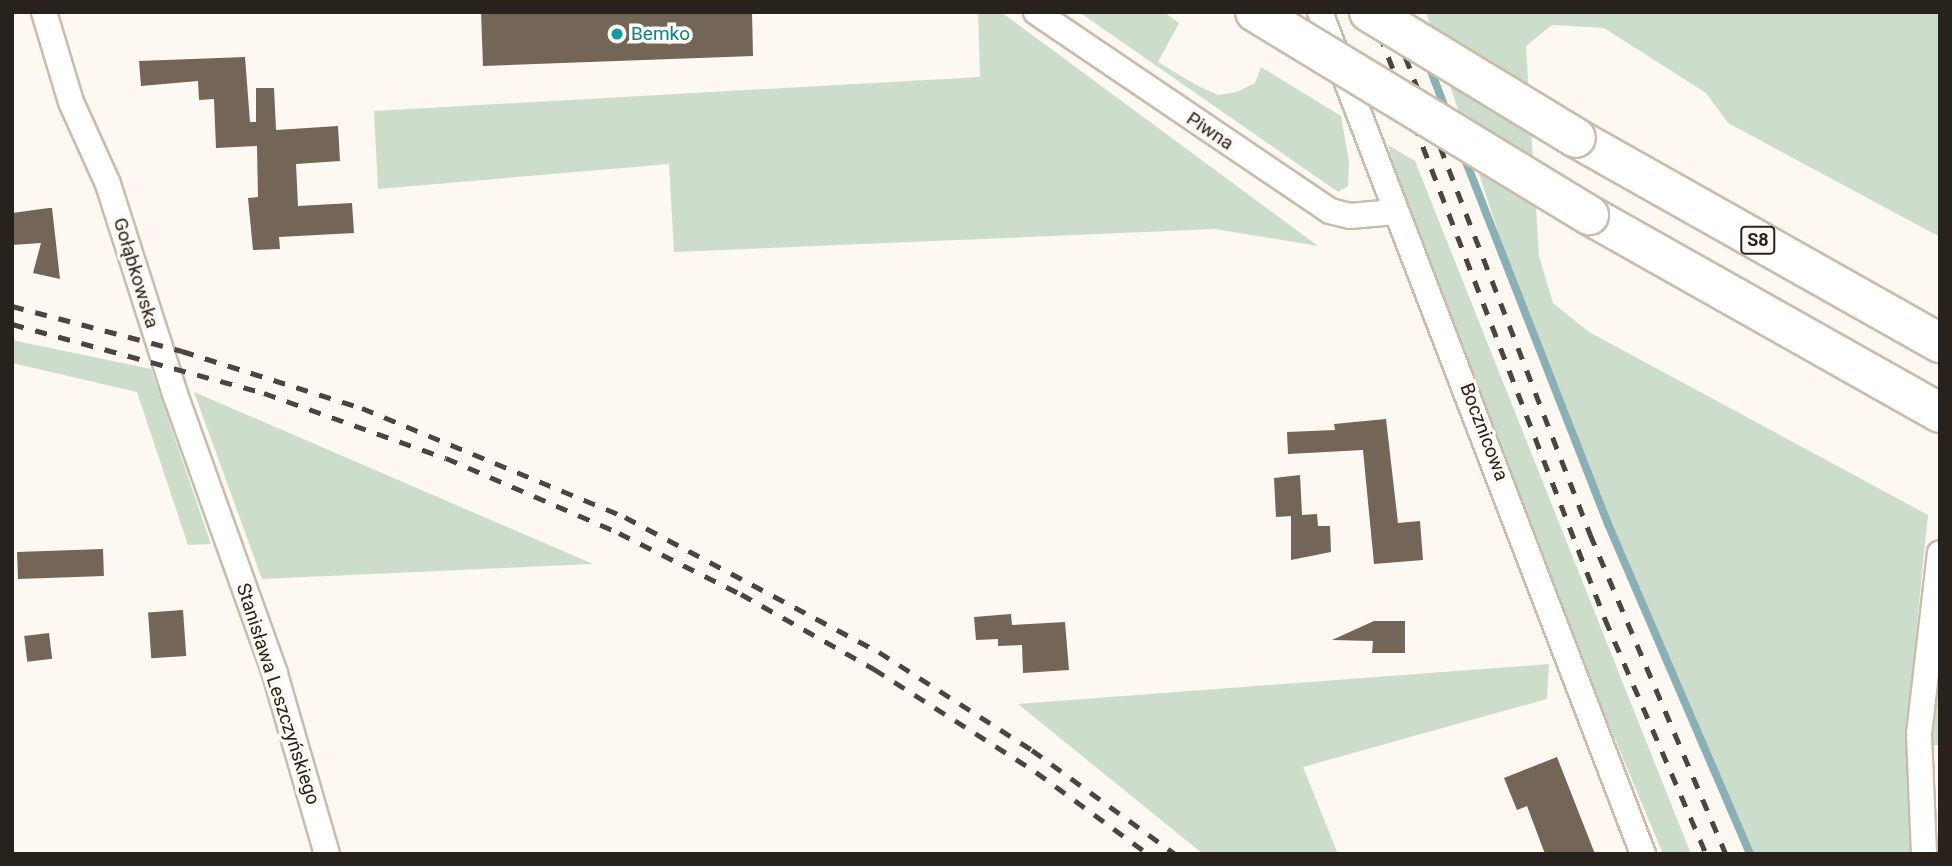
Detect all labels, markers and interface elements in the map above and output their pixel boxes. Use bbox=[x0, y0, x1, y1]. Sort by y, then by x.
place label: Bemko bbox=[631, 23, 690, 45]
marker: Bemko bbox=[609, 26, 625, 42]
street label: Piwna bbox=[1182, 107, 1238, 155]
street label: Gołąbkowska bbox=[108, 215, 164, 331]
road number: S8 bbox=[1739, 226, 1777, 254]
street label: Bocznicowa bbox=[1455, 380, 1513, 484]
street label: Stanisława Leszczyńskiego bbox=[231, 580, 325, 808]

